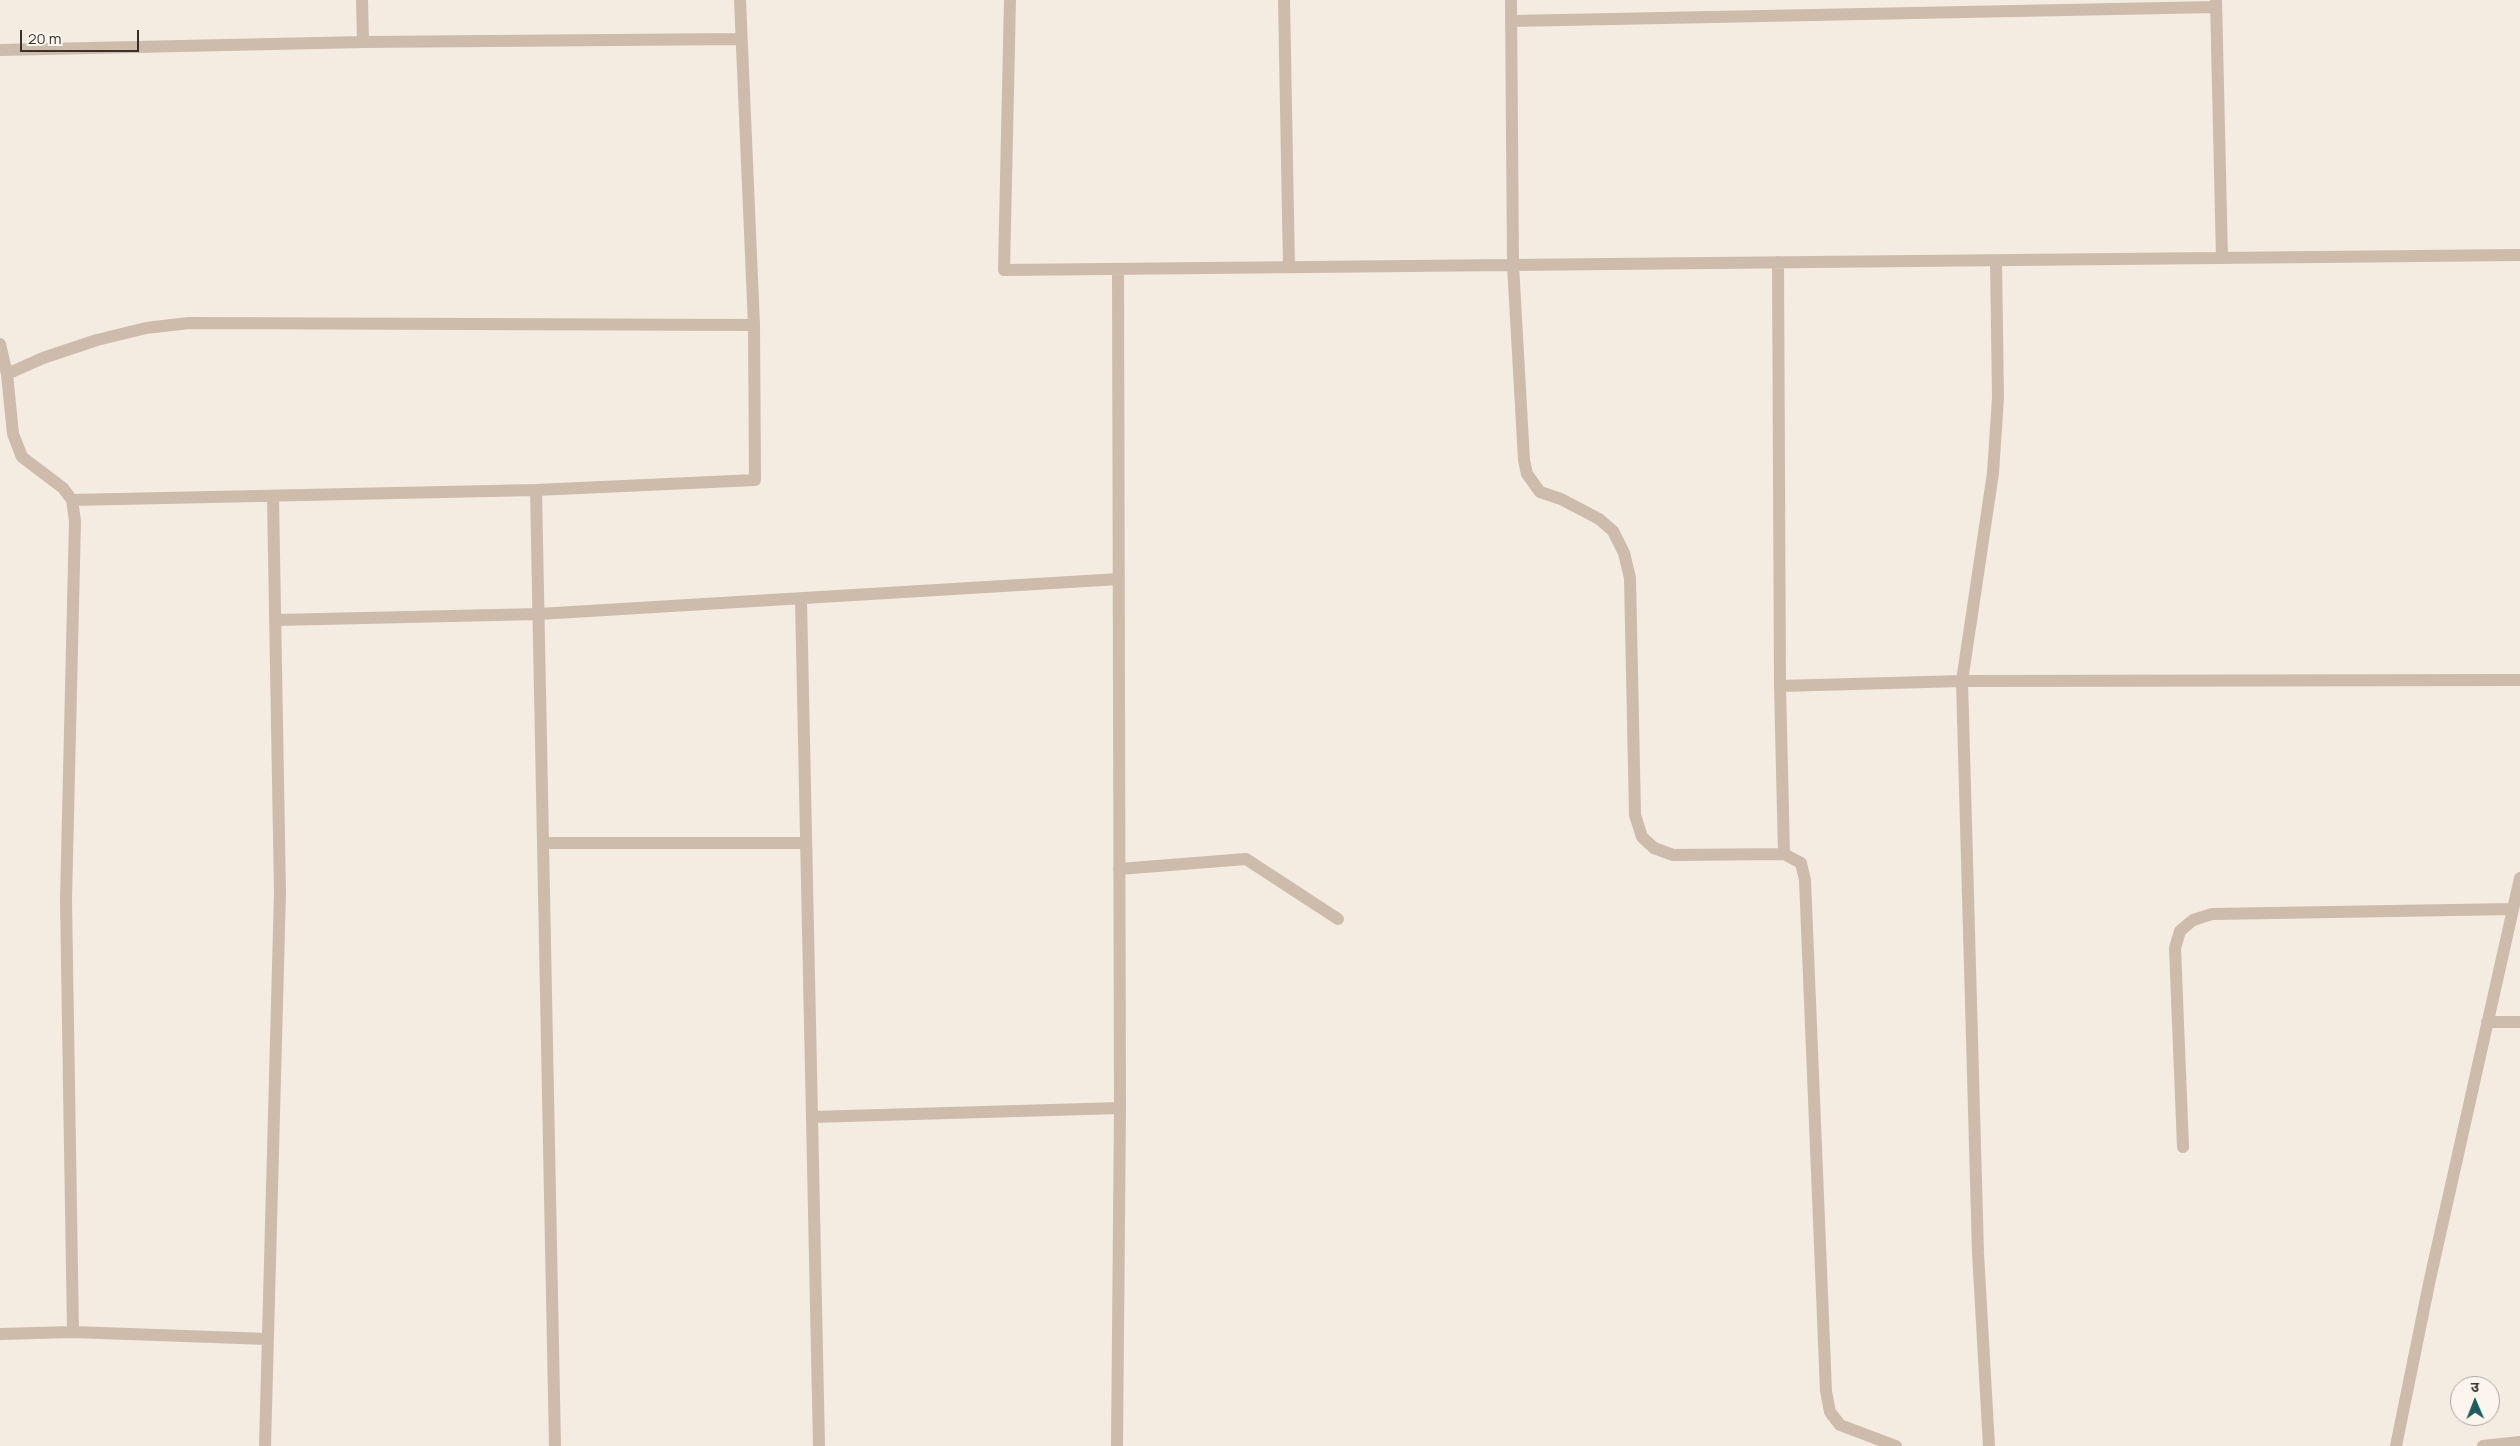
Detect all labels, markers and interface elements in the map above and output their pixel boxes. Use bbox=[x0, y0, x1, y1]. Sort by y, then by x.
scale bar bbox=[22, 20, 141, 52]
text: 20 m bbox=[28, 28, 61, 49]
north arrow bbox=[2450, 1376, 2500, 1426]
text: उ bbox=[2470, 1377, 2479, 1396]

